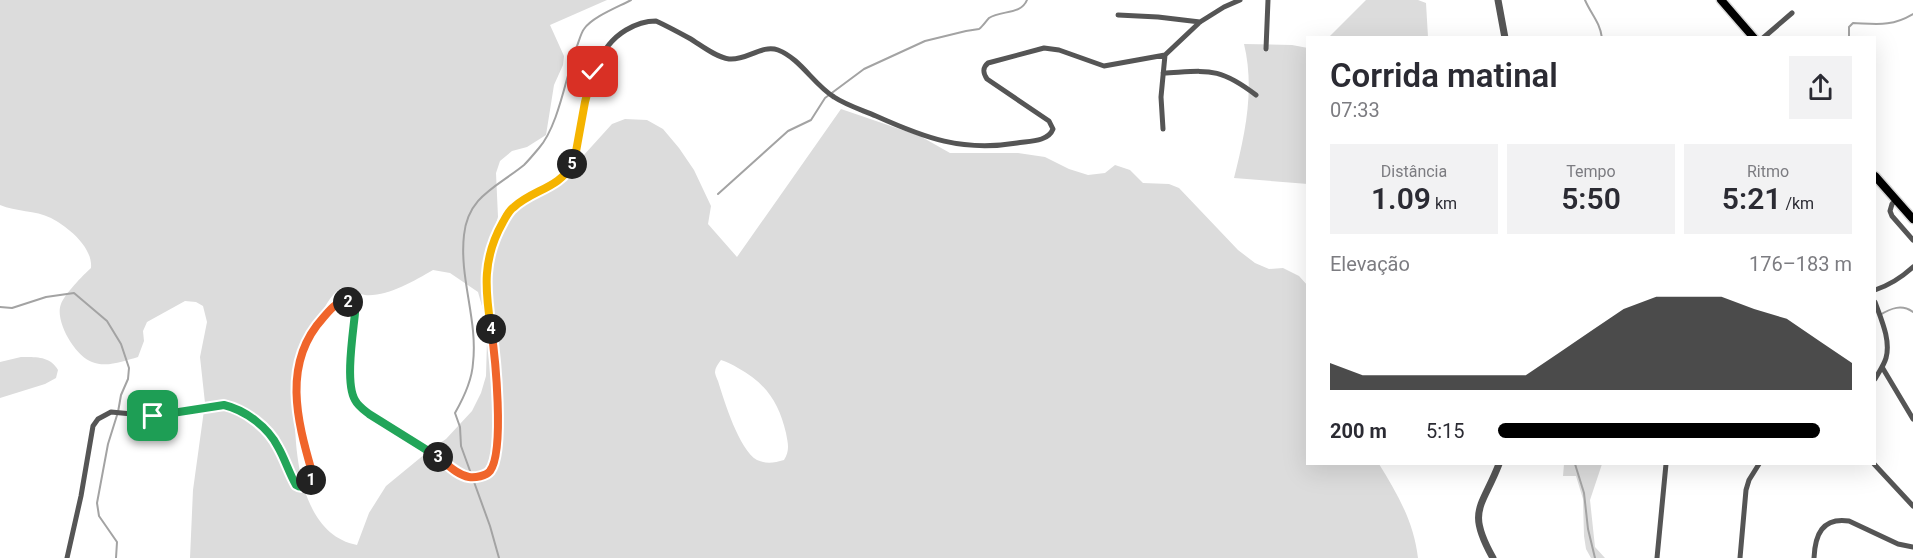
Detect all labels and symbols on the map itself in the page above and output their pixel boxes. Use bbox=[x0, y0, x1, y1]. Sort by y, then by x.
pin bbox=[567, 46, 618, 97]
pin: 5 bbox=[557, 149, 587, 179]
pin: 2 bbox=[333, 287, 363, 317]
pin: 4 bbox=[476, 314, 506, 344]
pin bbox=[127, 390, 178, 441]
pin: 3 bbox=[423, 442, 453, 472]
pin: 1 bbox=[296, 465, 326, 495]

